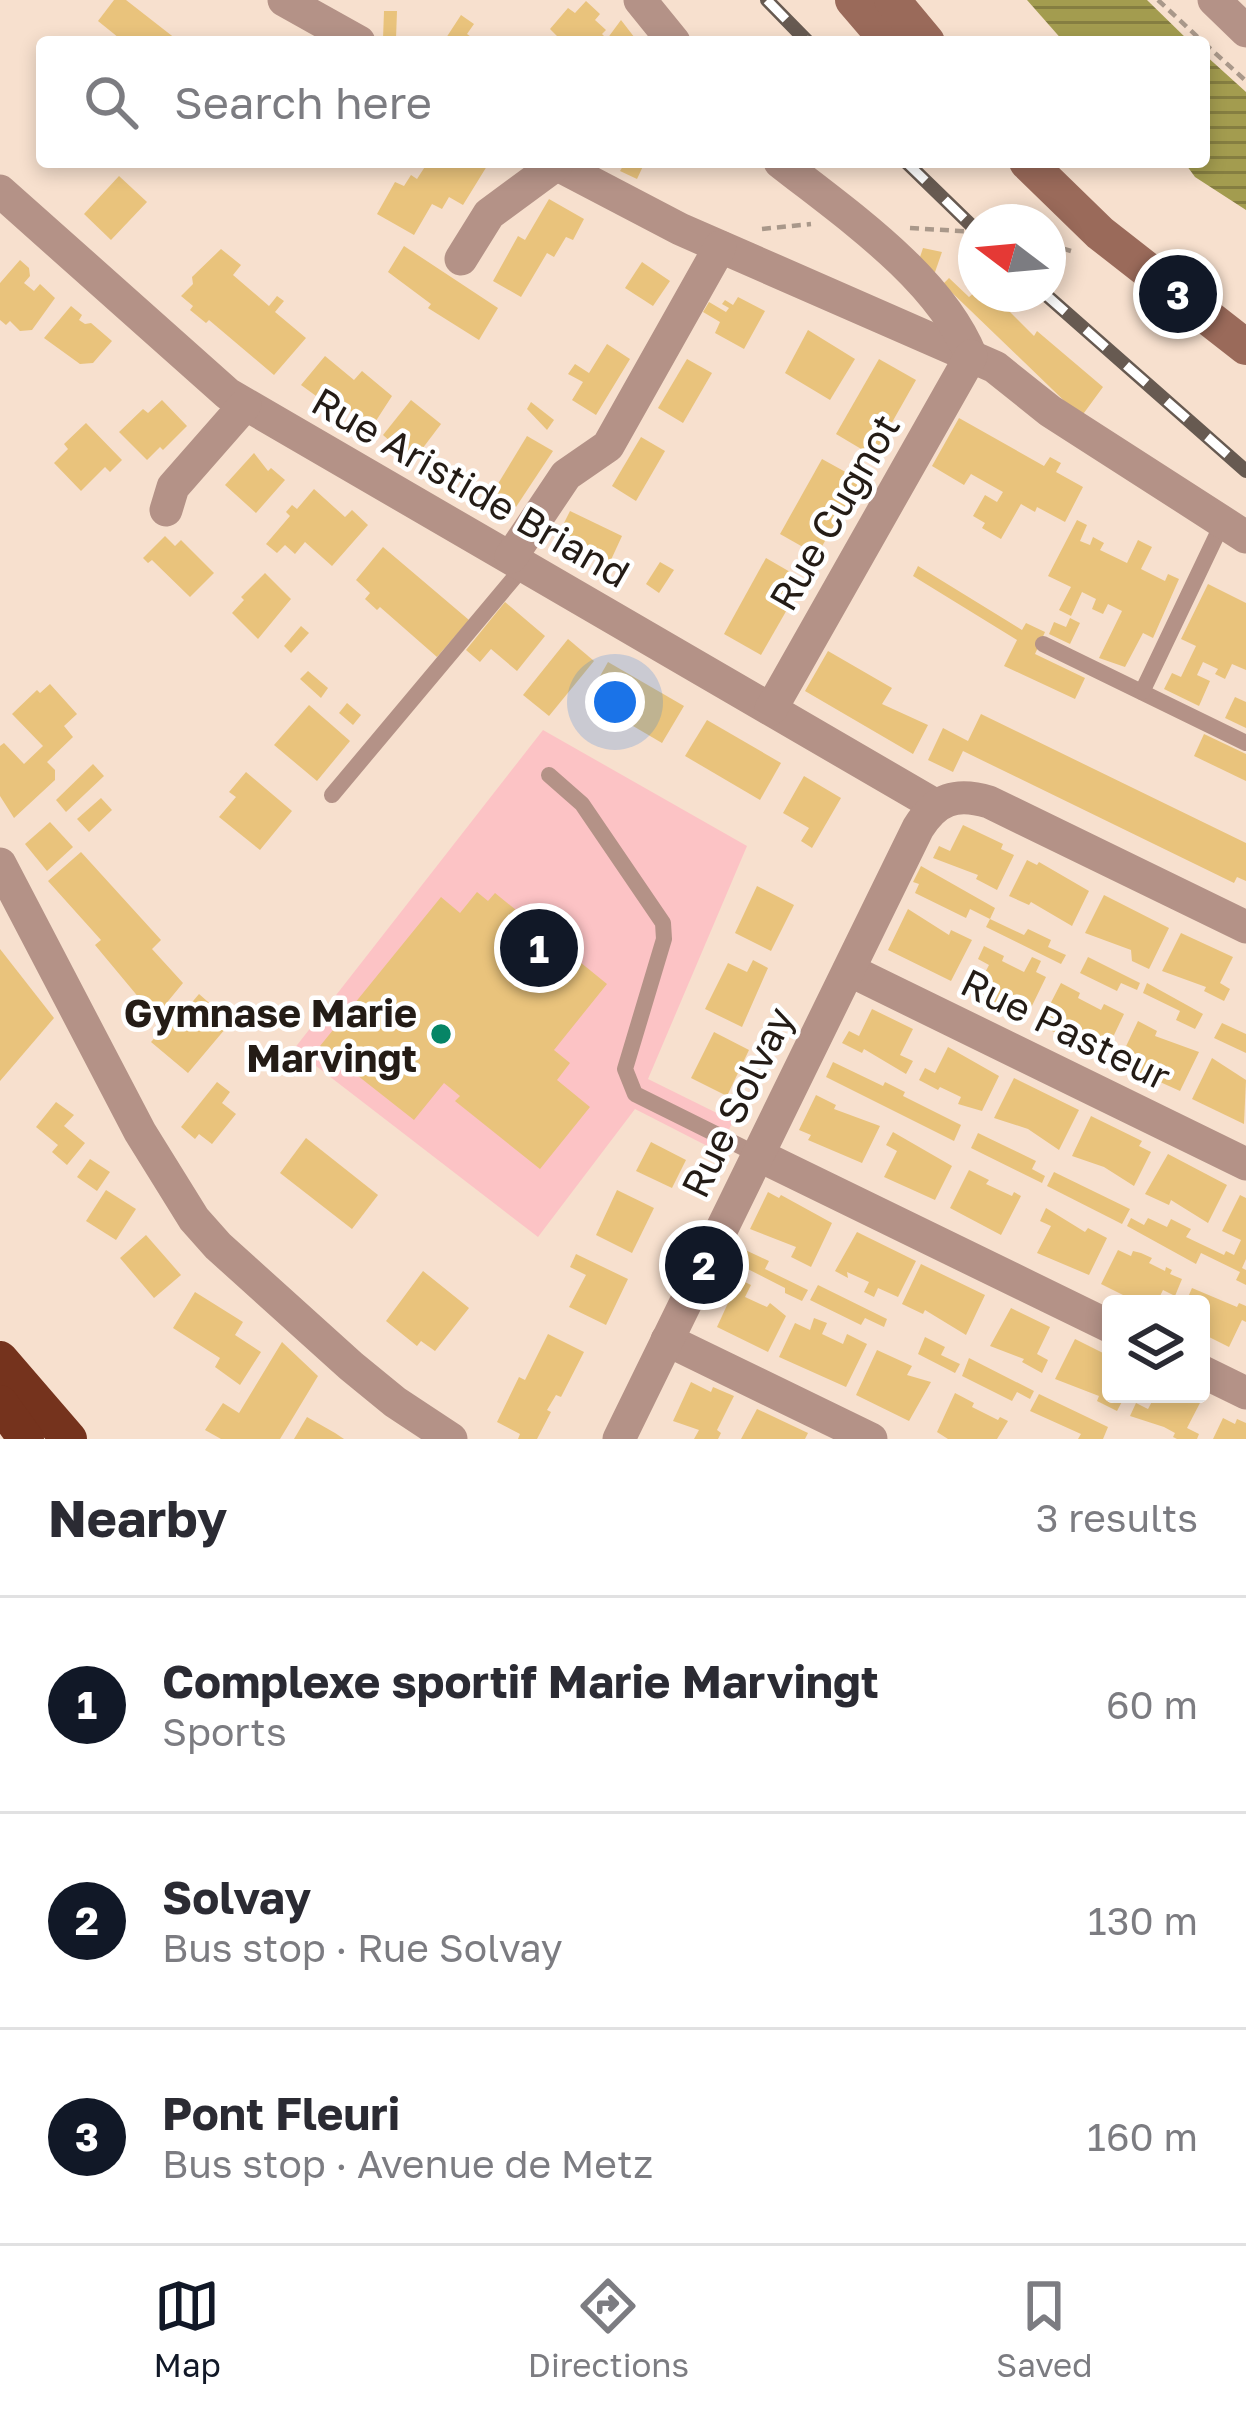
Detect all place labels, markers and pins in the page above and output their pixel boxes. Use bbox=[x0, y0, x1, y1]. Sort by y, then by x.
pin: 3 bbox=[1139, 249, 1217, 339]
pin: 1 bbox=[500, 903, 578, 993]
place label: Gymnase Marie Marvingt bbox=[124, 989, 417, 1081]
marker: Gymnase Marie Marvingt bbox=[428, 1021, 454, 1047]
pin: 2 bbox=[665, 1220, 743, 1310]

